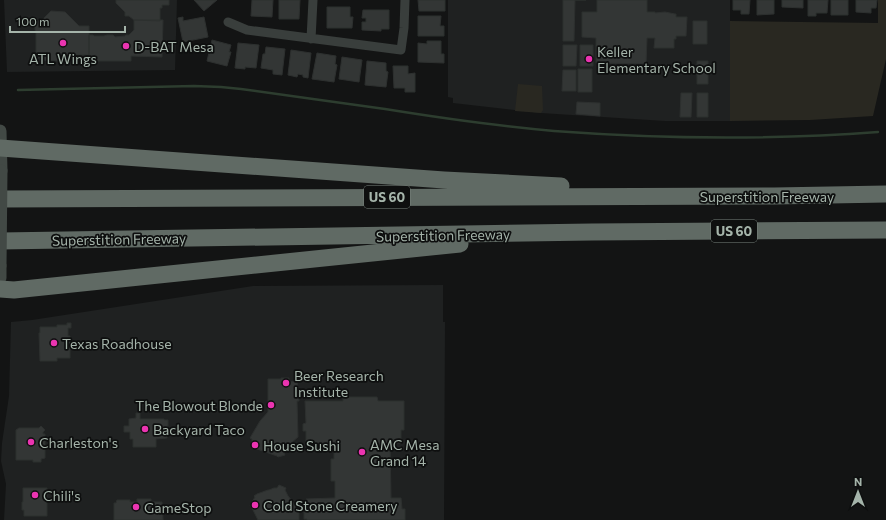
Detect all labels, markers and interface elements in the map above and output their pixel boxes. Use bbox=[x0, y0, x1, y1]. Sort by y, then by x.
scale bar bbox=[10, 8, 125, 34]
text: 100 m bbox=[16, 14, 50, 28]
marker: ATL Wings bbox=[58, 38, 68, 48]
place label: D-BAT Mesa bbox=[134, 38, 214, 55]
marker: D-BAT Mesa bbox=[121, 41, 131, 51]
place label: Keller Elementary School bbox=[597, 43, 716, 76]
place label: ATL Wings bbox=[29, 50, 97, 67]
marker: Keller Elementary School bbox=[584, 54, 594, 64]
road number: US 60 bbox=[364, 186, 410, 208]
street label: Superstition Freeway bbox=[700, 188, 834, 205]
road number: US 60 bbox=[711, 220, 757, 242]
street label: Superstition Freeway bbox=[376, 225, 510, 245]
street label: Superstition Freeway bbox=[52, 229, 186, 249]
place label: Texas Roadhouse bbox=[62, 335, 172, 352]
marker: Texas Roadhouse bbox=[49, 338, 59, 348]
place label: Beer Research Institute bbox=[294, 367, 384, 400]
marker: Beer Research Institute bbox=[281, 378, 291, 388]
place label: The Blowout Blonde bbox=[135, 397, 263, 414]
marker: The Blowout Blonde bbox=[266, 400, 276, 410]
place label: Backyard Taco bbox=[153, 421, 245, 438]
marker: Backyard Taco bbox=[140, 424, 150, 434]
place label: Charleston's bbox=[39, 434, 118, 451]
place label: AMC Mesa Grand 14 bbox=[370, 436, 440, 469]
marker: Charleston's bbox=[26, 437, 36, 447]
place label: House Sushi bbox=[263, 437, 340, 454]
marker: House Sushi bbox=[250, 440, 260, 450]
marker: AMC Mesa Grand 14 bbox=[357, 447, 367, 457]
north arrow bbox=[838, 472, 878, 512]
text: N bbox=[854, 475, 862, 488]
place label: Chili's bbox=[43, 487, 81, 504]
marker: Chili's bbox=[30, 490, 40, 500]
place label: Cold Stone Creamery bbox=[263, 497, 398, 514]
place label: GameStop bbox=[144, 499, 212, 516]
marker: Cold Stone Creamery bbox=[250, 500, 260, 510]
marker: GameStop bbox=[131, 502, 141, 512]

